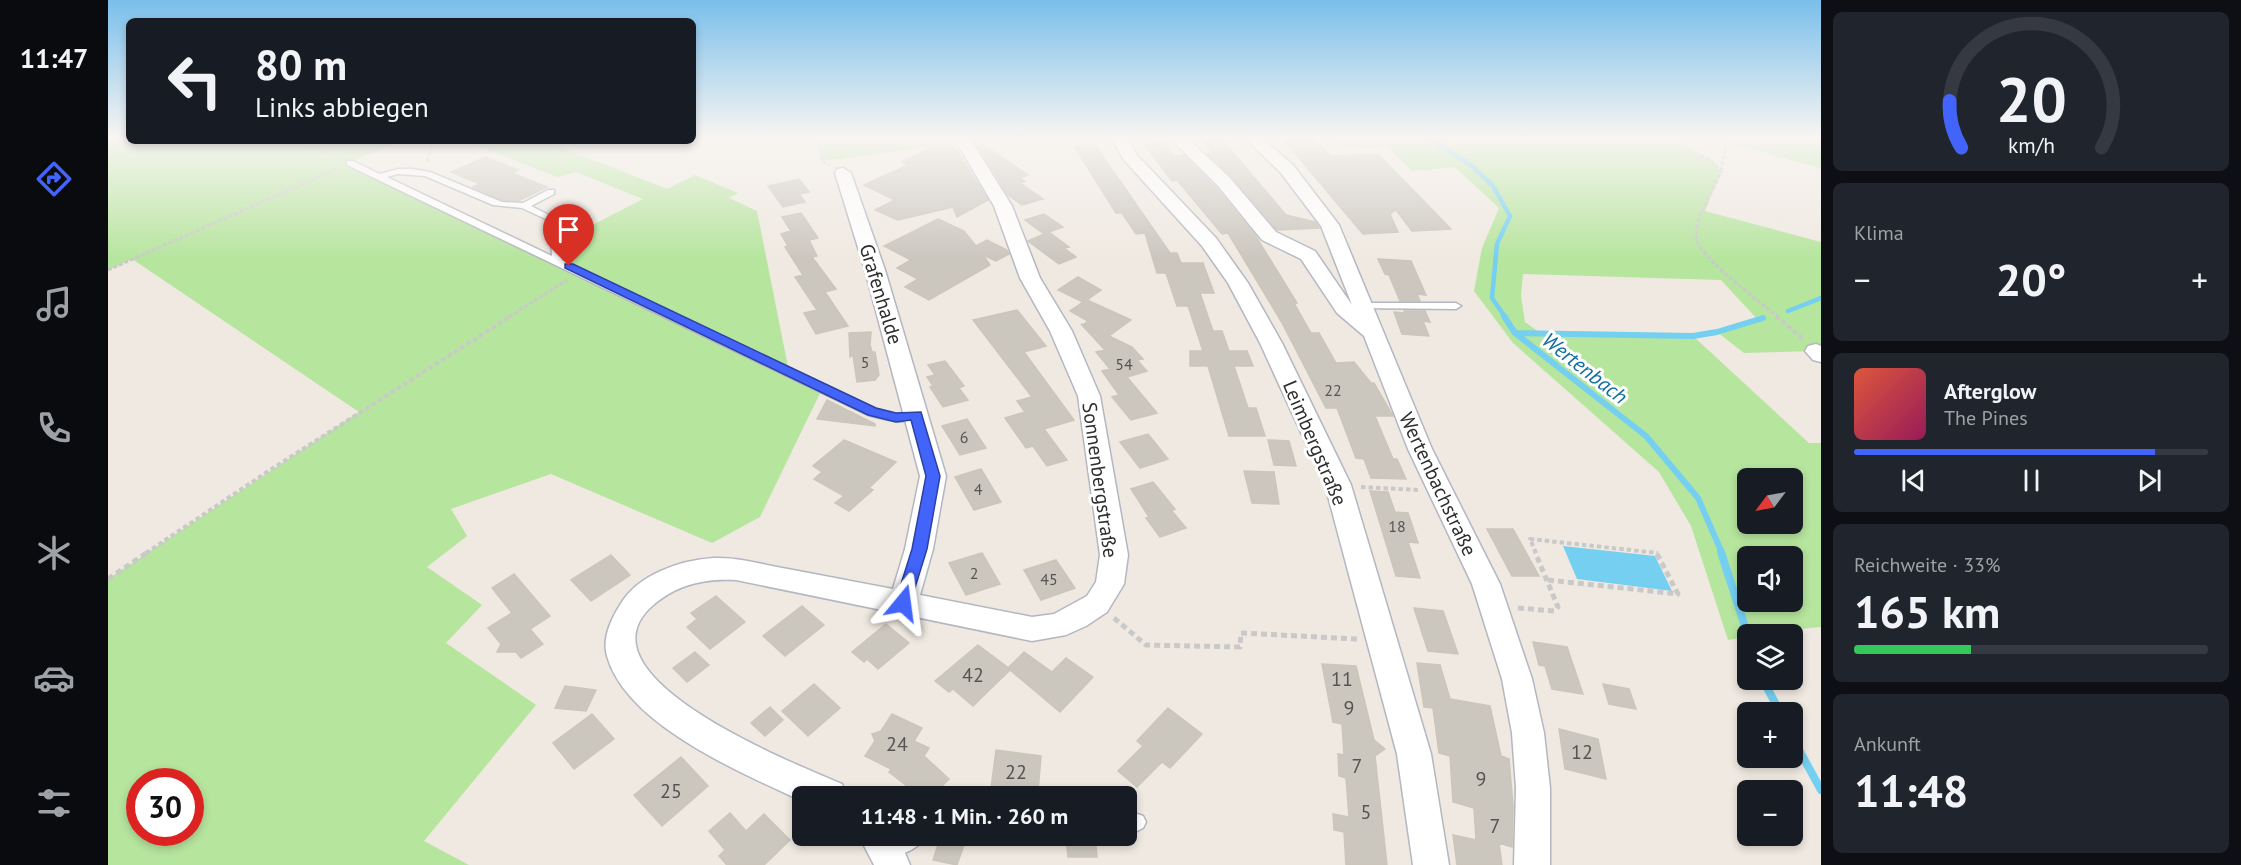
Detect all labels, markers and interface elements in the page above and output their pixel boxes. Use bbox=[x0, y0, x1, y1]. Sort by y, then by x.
text: 80 m bbox=[255, 37, 347, 92]
text: 11:47 bbox=[20, 41, 88, 75]
icon: left bbox=[156, 42, 234, 120]
text: 20 bbox=[1996, 58, 2066, 139]
text: Links abbiegen bbox=[255, 90, 429, 124]
text: km/h bbox=[2007, 132, 2054, 160]
icon: directions bbox=[33, 158, 75, 200]
pin bbox=[543, 204, 594, 266]
icon: arrive bbox=[552, 213, 585, 246]
text: Klima bbox=[1854, 220, 1904, 246]
street label: Grafenhalde bbox=[853, 241, 909, 347]
text: 20° bbox=[1996, 250, 2066, 308]
text: − bbox=[1854, 258, 1871, 301]
text: + bbox=[2191, 258, 2208, 301]
icon: music bbox=[33, 283, 75, 325]
water label: Wertenbach bbox=[1537, 326, 1633, 410]
house number: 5 bbox=[861, 352, 869, 372]
house number: 54 bbox=[1115, 354, 1133, 374]
street label: Leimbergstraße bbox=[1277, 377, 1353, 509]
text: Afterglow bbox=[1944, 377, 2036, 405]
house number: 22 bbox=[1324, 380, 1342, 400]
street label: Sonnenbergstraße bbox=[1076, 401, 1124, 559]
text: The Pines bbox=[1944, 405, 2028, 431]
icon: phone bbox=[33, 407, 75, 449]
street label: Wertenbachstraße bbox=[1393, 408, 1483, 560]
house number: 6 bbox=[960, 427, 968, 447]
icon: previous bbox=[1897, 464, 1930, 497]
icon: pause bbox=[2015, 464, 2048, 497]
icon: next bbox=[2133, 464, 2166, 497]
north arrow bbox=[1737, 468, 1803, 534]
map controls bbox=[1737, 468, 1803, 846]
house number: 4 bbox=[974, 479, 983, 499]
house number: 18 bbox=[1388, 516, 1406, 536]
icon: climate bbox=[33, 532, 75, 574]
button: sound bbox=[1737, 546, 1803, 612]
text: Reichweite · 33% bbox=[1854, 552, 2000, 578]
house number: 2 bbox=[970, 563, 978, 583]
house number: 45 bbox=[1040, 569, 1058, 589]
position arrow bbox=[871, 571, 935, 635]
text: 165 km bbox=[1854, 582, 2000, 640]
button: layers bbox=[1737, 624, 1803, 690]
icon: car bbox=[33, 657, 75, 699]
house number: 42 bbox=[962, 662, 984, 688]
house number: 11 bbox=[1331, 666, 1353, 692]
house number: 9 bbox=[1344, 695, 1354, 721]
button: + bbox=[1737, 702, 1803, 768]
house number: 24 bbox=[886, 731, 908, 757]
text: Ankunft bbox=[1854, 731, 1921, 757]
house number: 12 bbox=[1571, 739, 1593, 765]
house number: 7 bbox=[1352, 753, 1362, 779]
house number: 22 bbox=[1005, 759, 1027, 785]
text: 11:48 bbox=[1854, 761, 1968, 819]
house number: 9 bbox=[1476, 766, 1486, 792]
speed limit sign: 30 bbox=[126, 768, 204, 846]
house number: 25 bbox=[660, 778, 682, 804]
button: − bbox=[1737, 780, 1803, 846]
icon: filters bbox=[33, 782, 75, 824]
house number: 5 bbox=[1361, 799, 1371, 825]
text: 11:48 · 1 Min. · 260 m bbox=[861, 802, 1068, 830]
house number: 7 bbox=[1490, 813, 1500, 839]

